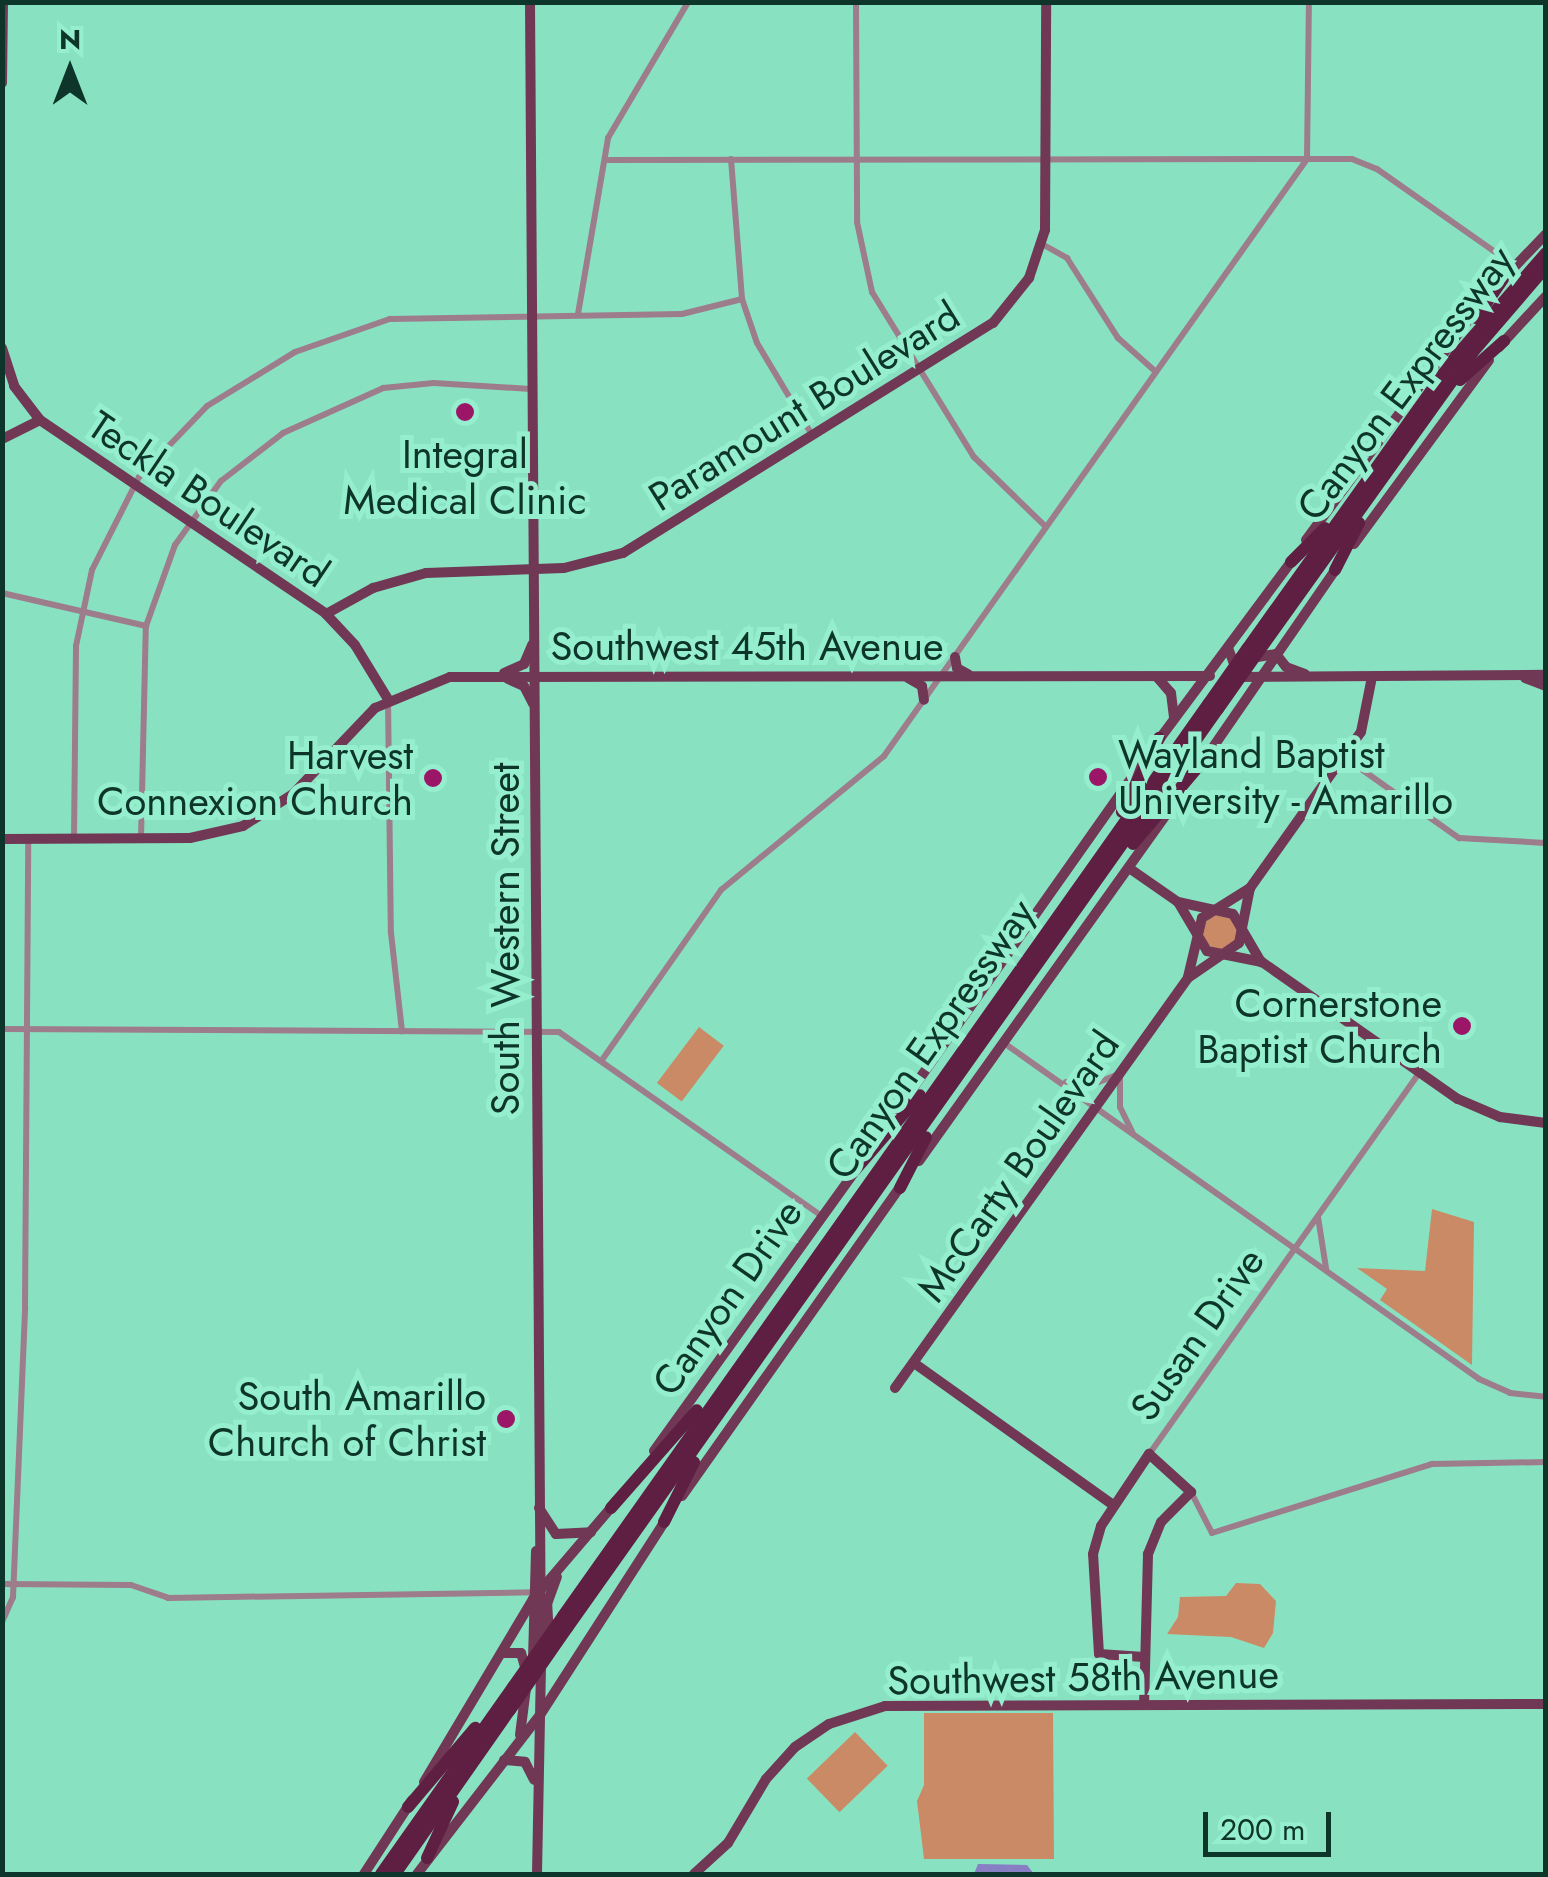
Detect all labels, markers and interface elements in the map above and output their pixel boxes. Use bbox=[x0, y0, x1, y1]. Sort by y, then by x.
text: N bbox=[59, 19, 81, 60]
north arrow bbox=[20, 20, 120, 120]
street label: Canyon Expressway bbox=[1286, 237, 1524, 529]
street label: Paramount Boulevard bbox=[640, 291, 968, 521]
marker: Integral Medical Clinic bbox=[452, 399, 478, 425]
street label: Teckla Boulevard bbox=[79, 401, 339, 597]
place label: Integral Medical Clinic bbox=[343, 430, 587, 524]
street label: Southwest 45th Avenue bbox=[550, 622, 944, 670]
place label: Wayland Baptist University - Amarillo bbox=[1118, 730, 1453, 824]
place label: Harvest Connexion Church bbox=[97, 731, 413, 825]
street label: South Western Street bbox=[481, 763, 529, 1115]
marker: Wayland Baptist University - Amarillo bbox=[1087, 766, 1109, 788]
marker: Harvest Connexion Church bbox=[422, 767, 444, 789]
street label: Canyon Expressway bbox=[816, 890, 1044, 1188]
place label: Cornerstone Baptist Church bbox=[1197, 979, 1442, 1073]
marker: Cornerstone Baptist Church bbox=[1451, 1015, 1473, 1037]
street label: McCarty Boulevard bbox=[907, 1022, 1129, 1310]
street label: Canyon Drive bbox=[642, 1190, 812, 1404]
street label: Susan Drive bbox=[1120, 1238, 1274, 1430]
place label: South Amarillo Church of Christ bbox=[208, 1372, 486, 1466]
marker: South Amarillo Church of Christ bbox=[495, 1408, 517, 1430]
street label: Southwest 58th Avenue bbox=[887, 1650, 1279, 1704]
scale bar bbox=[1208, 1792, 1336, 1854]
text: 200 m bbox=[1220, 1808, 1305, 1851]

